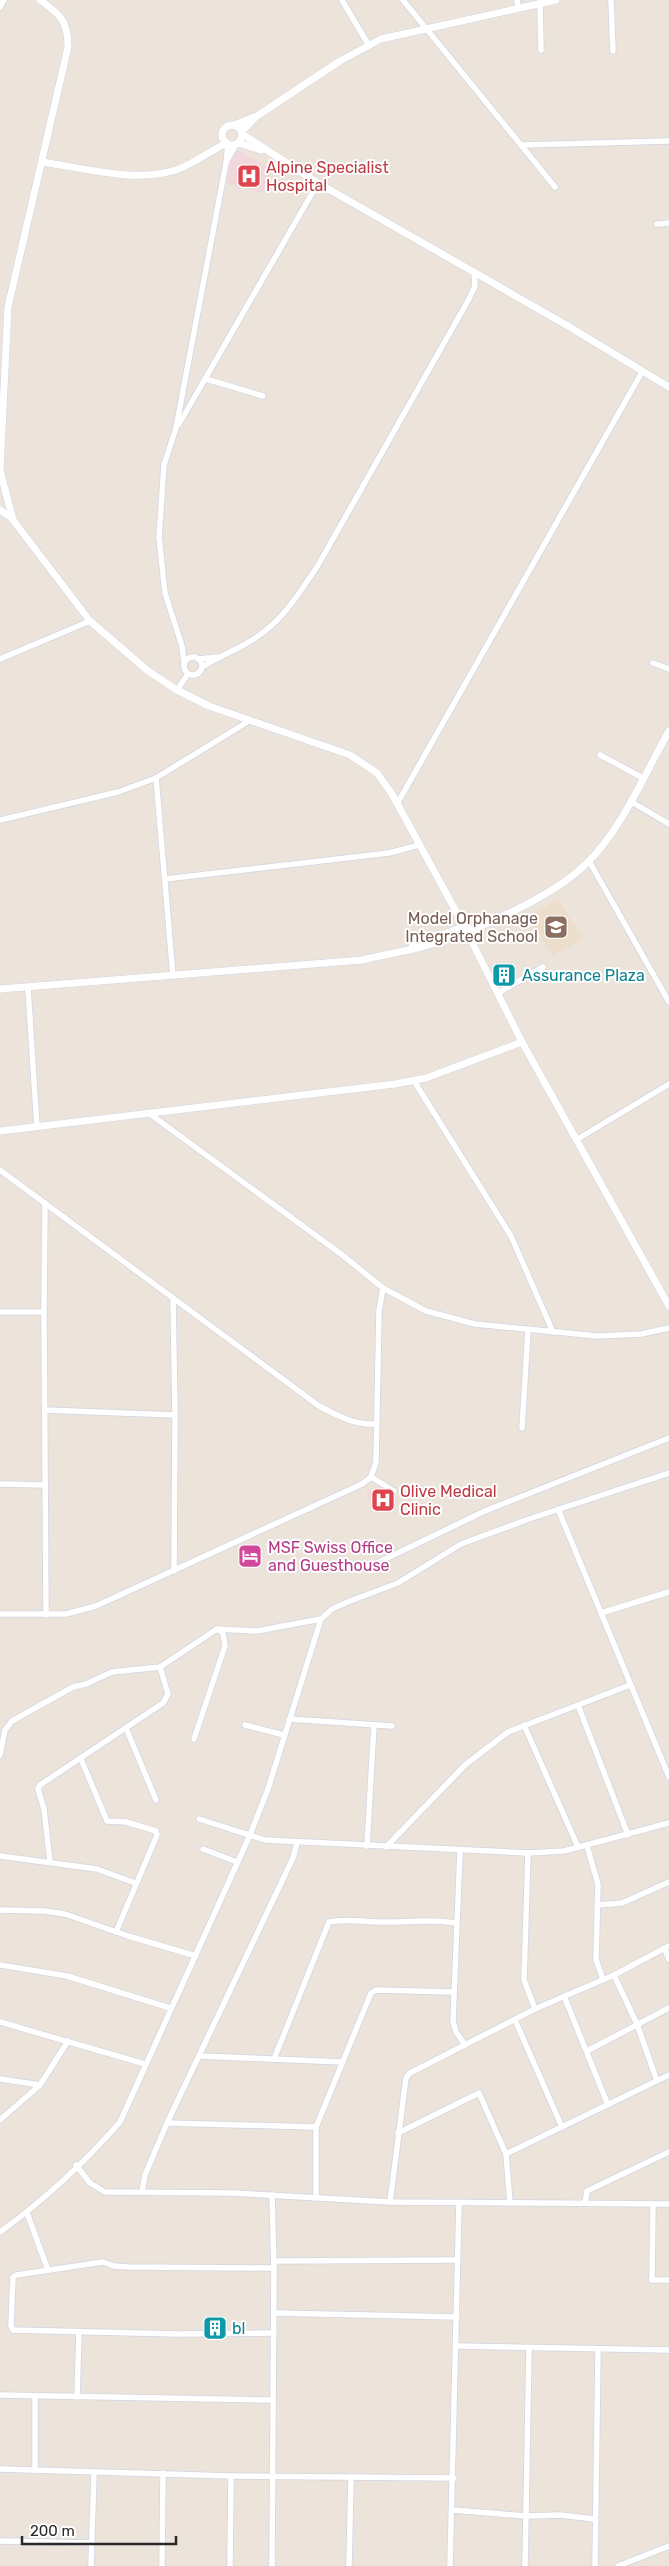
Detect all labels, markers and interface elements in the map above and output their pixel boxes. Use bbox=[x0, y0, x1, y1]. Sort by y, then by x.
place label: Alpine Specialist Hospital bbox=[266, 158, 389, 195]
hospital icon: Alpine Specialist Hospital bbox=[236, 163, 262, 189]
place label: Model Orphanage Integrated School bbox=[405, 909, 538, 946]
school or university icon: Model Orphanage Integrated School bbox=[543, 914, 569, 940]
building icon: Assurance Plaza bbox=[491, 962, 517, 988]
place label: Assurance Plaza bbox=[522, 966, 645, 985]
place label: Olive Medical Clinic bbox=[400, 1482, 497, 1519]
hospital icon: Olive Medical Clinic bbox=[370, 1487, 396, 1513]
place label: MSF Swiss Office and Guesthouse bbox=[268, 1538, 393, 1575]
hotel icon: MSF Swiss Office and Guesthouse bbox=[237, 1543, 263, 1569]
building icon: bl bbox=[202, 2315, 228, 2341]
place label: bl bbox=[232, 2319, 245, 2338]
scale bar bbox=[22, 2514, 176, 2546]
text: 200 m bbox=[30, 2522, 75, 2540]

